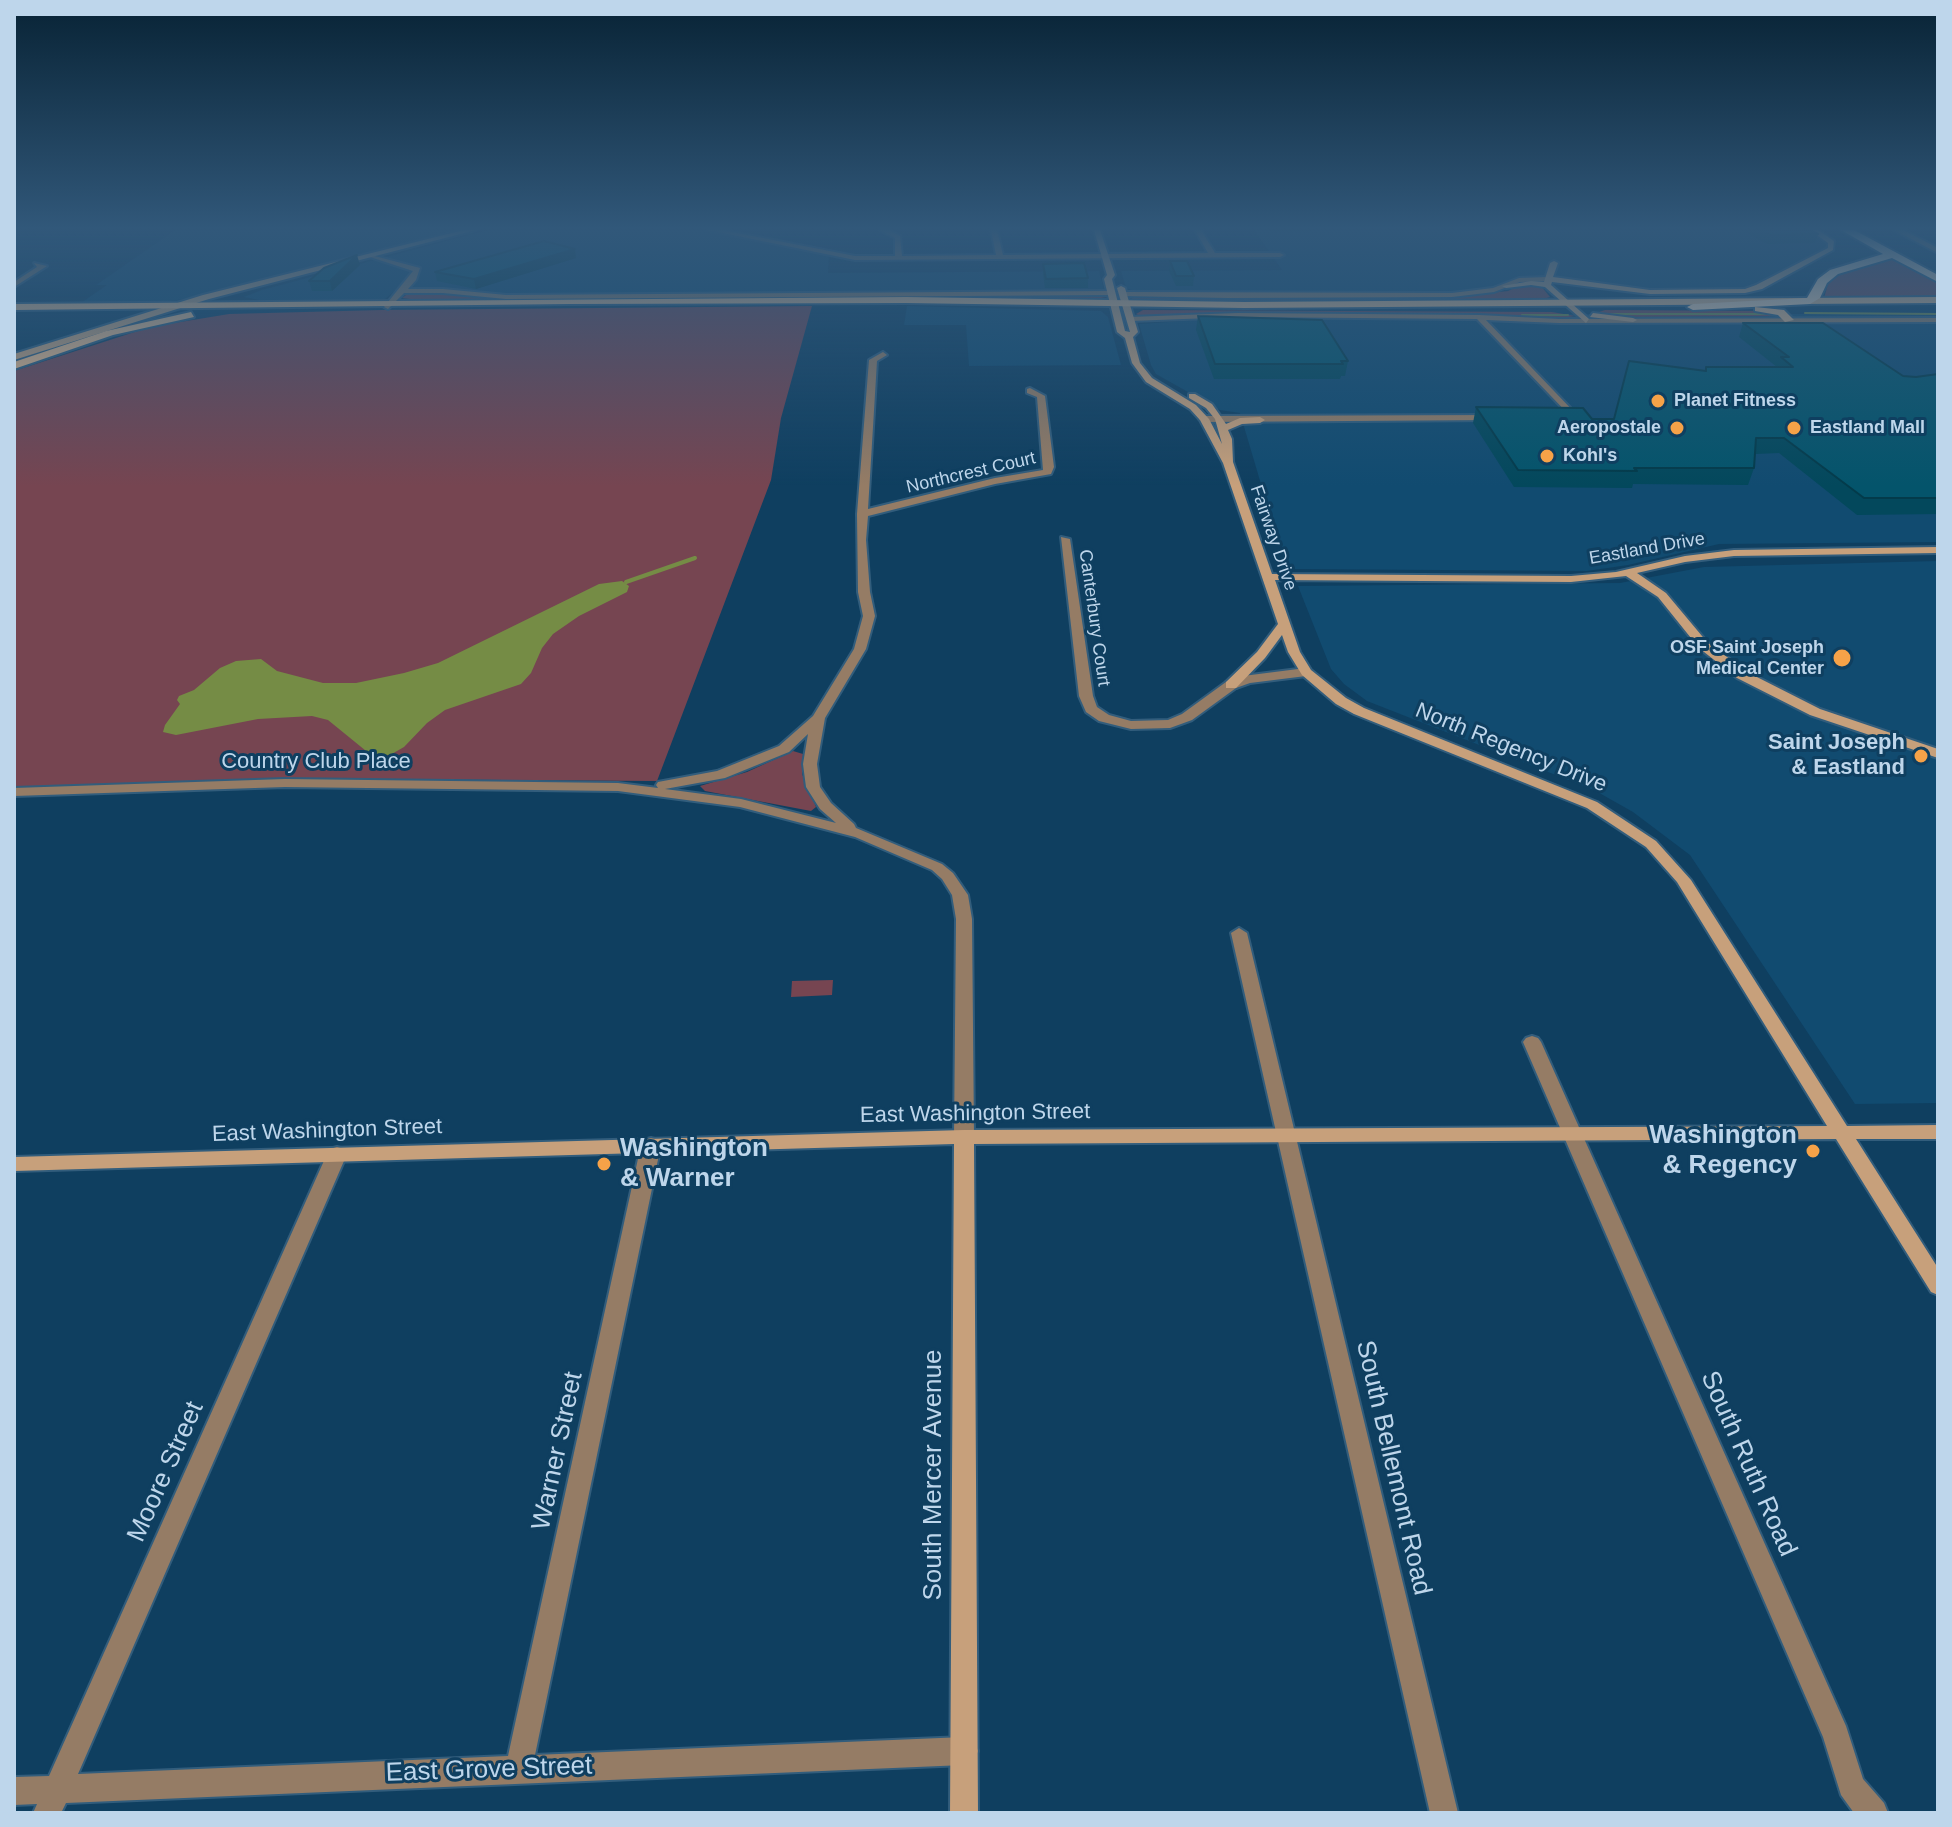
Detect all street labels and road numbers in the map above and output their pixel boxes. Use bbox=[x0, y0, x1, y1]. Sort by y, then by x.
street label: Northcrest Court bbox=[904, 448, 1038, 498]
street label: Fairway Drive bbox=[1245, 482, 1301, 594]
street label: Eastland Drive bbox=[1587, 528, 1707, 570]
street label: Canterbury Court bbox=[1074, 548, 1114, 688]
street label: North Regency Drive bbox=[1411, 698, 1611, 798]
street label: Country Club Place bbox=[221, 749, 411, 775]
street label: East Washington Street bbox=[860, 1099, 1090, 1129]
street label: East Washington Street bbox=[211, 1114, 443, 1148]
street label: South Bellemont Road bbox=[1349, 1338, 1437, 1598]
street label: South Mercer Avenue bbox=[918, 1350, 950, 1600]
street label: South Ruth Road bbox=[1693, 1367, 1803, 1561]
street label: Warner Street bbox=[526, 1369, 590, 1533]
street label: Moore Street bbox=[121, 1397, 211, 1547]
street label: East Grove Street bbox=[385, 1751, 593, 1789]

